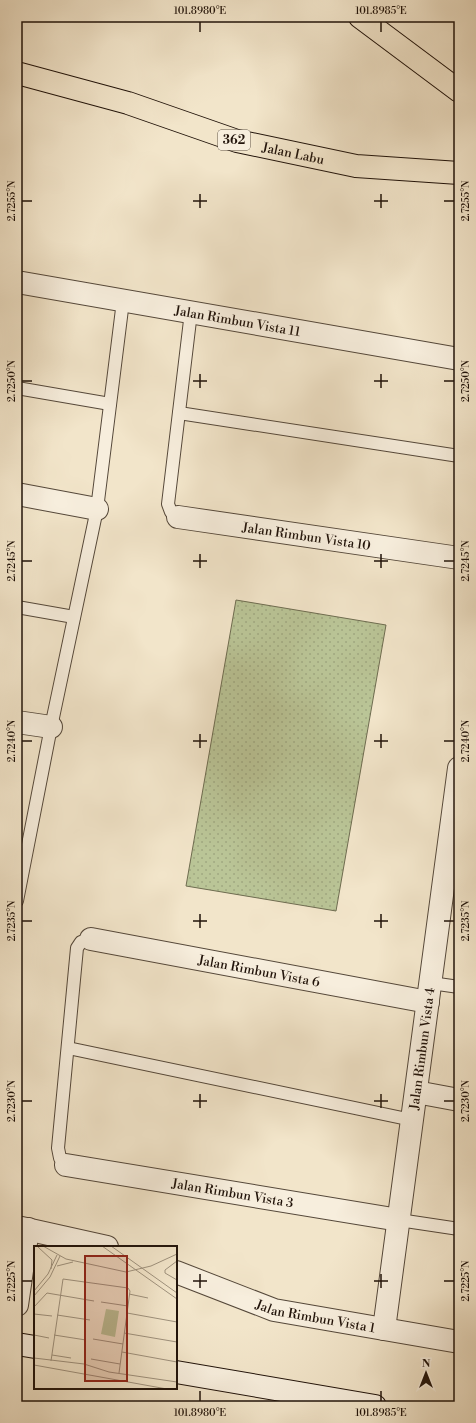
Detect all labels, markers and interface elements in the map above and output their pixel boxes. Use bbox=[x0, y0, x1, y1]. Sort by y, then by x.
text: 101.8980°E bbox=[174, 5, 226, 17]
text: 101.8985°E bbox=[355, 5, 407, 17]
road number: 362 bbox=[218, 130, 250, 150]
street label: Jalan Labu bbox=[260, 139, 326, 168]
text: 2.7255°N bbox=[6, 180, 18, 221]
text: 2.7255°N bbox=[460, 180, 472, 221]
street label: Jalan Rimbun Vista 11 bbox=[172, 302, 302, 340]
text: 2.7250°N bbox=[6, 360, 18, 402]
text: 2.7250°N bbox=[460, 360, 472, 402]
street label: Jalan Rimbun Vista 10 bbox=[240, 519, 372, 554]
text: 2.7245°N bbox=[6, 540, 18, 582]
text: 2.7245°N bbox=[460, 540, 472, 582]
text: 2.7240°N bbox=[6, 719, 18, 762]
text: 2.7240°N bbox=[460, 719, 472, 762]
text: 2.7235°N bbox=[6, 900, 18, 941]
text: 2.7235°N bbox=[460, 900, 472, 941]
street label: Jalan Rimbun Vista 6 bbox=[196, 952, 321, 991]
street label: Jalan Rimbun Vista 4 bbox=[406, 986, 439, 1112]
text: 2.7230°N bbox=[6, 1080, 18, 1122]
text: 2.7230°N bbox=[460, 1080, 472, 1122]
street label: Jalan Rimbun Vista 3 bbox=[170, 1175, 294, 1211]
inset map bbox=[34, 1246, 177, 1389]
text: 2.7225°N bbox=[6, 1260, 18, 1301]
text: 2.7225°N bbox=[460, 1260, 472, 1301]
street label: Jalan Rimbun Vista 1 bbox=[252, 1296, 377, 1336]
north arrow bbox=[406, 1353, 446, 1393]
text: N bbox=[422, 1357, 431, 1371]
text: 101.8980°E bbox=[174, 1407, 226, 1419]
text: 101.8985°E bbox=[355, 1407, 407, 1419]

